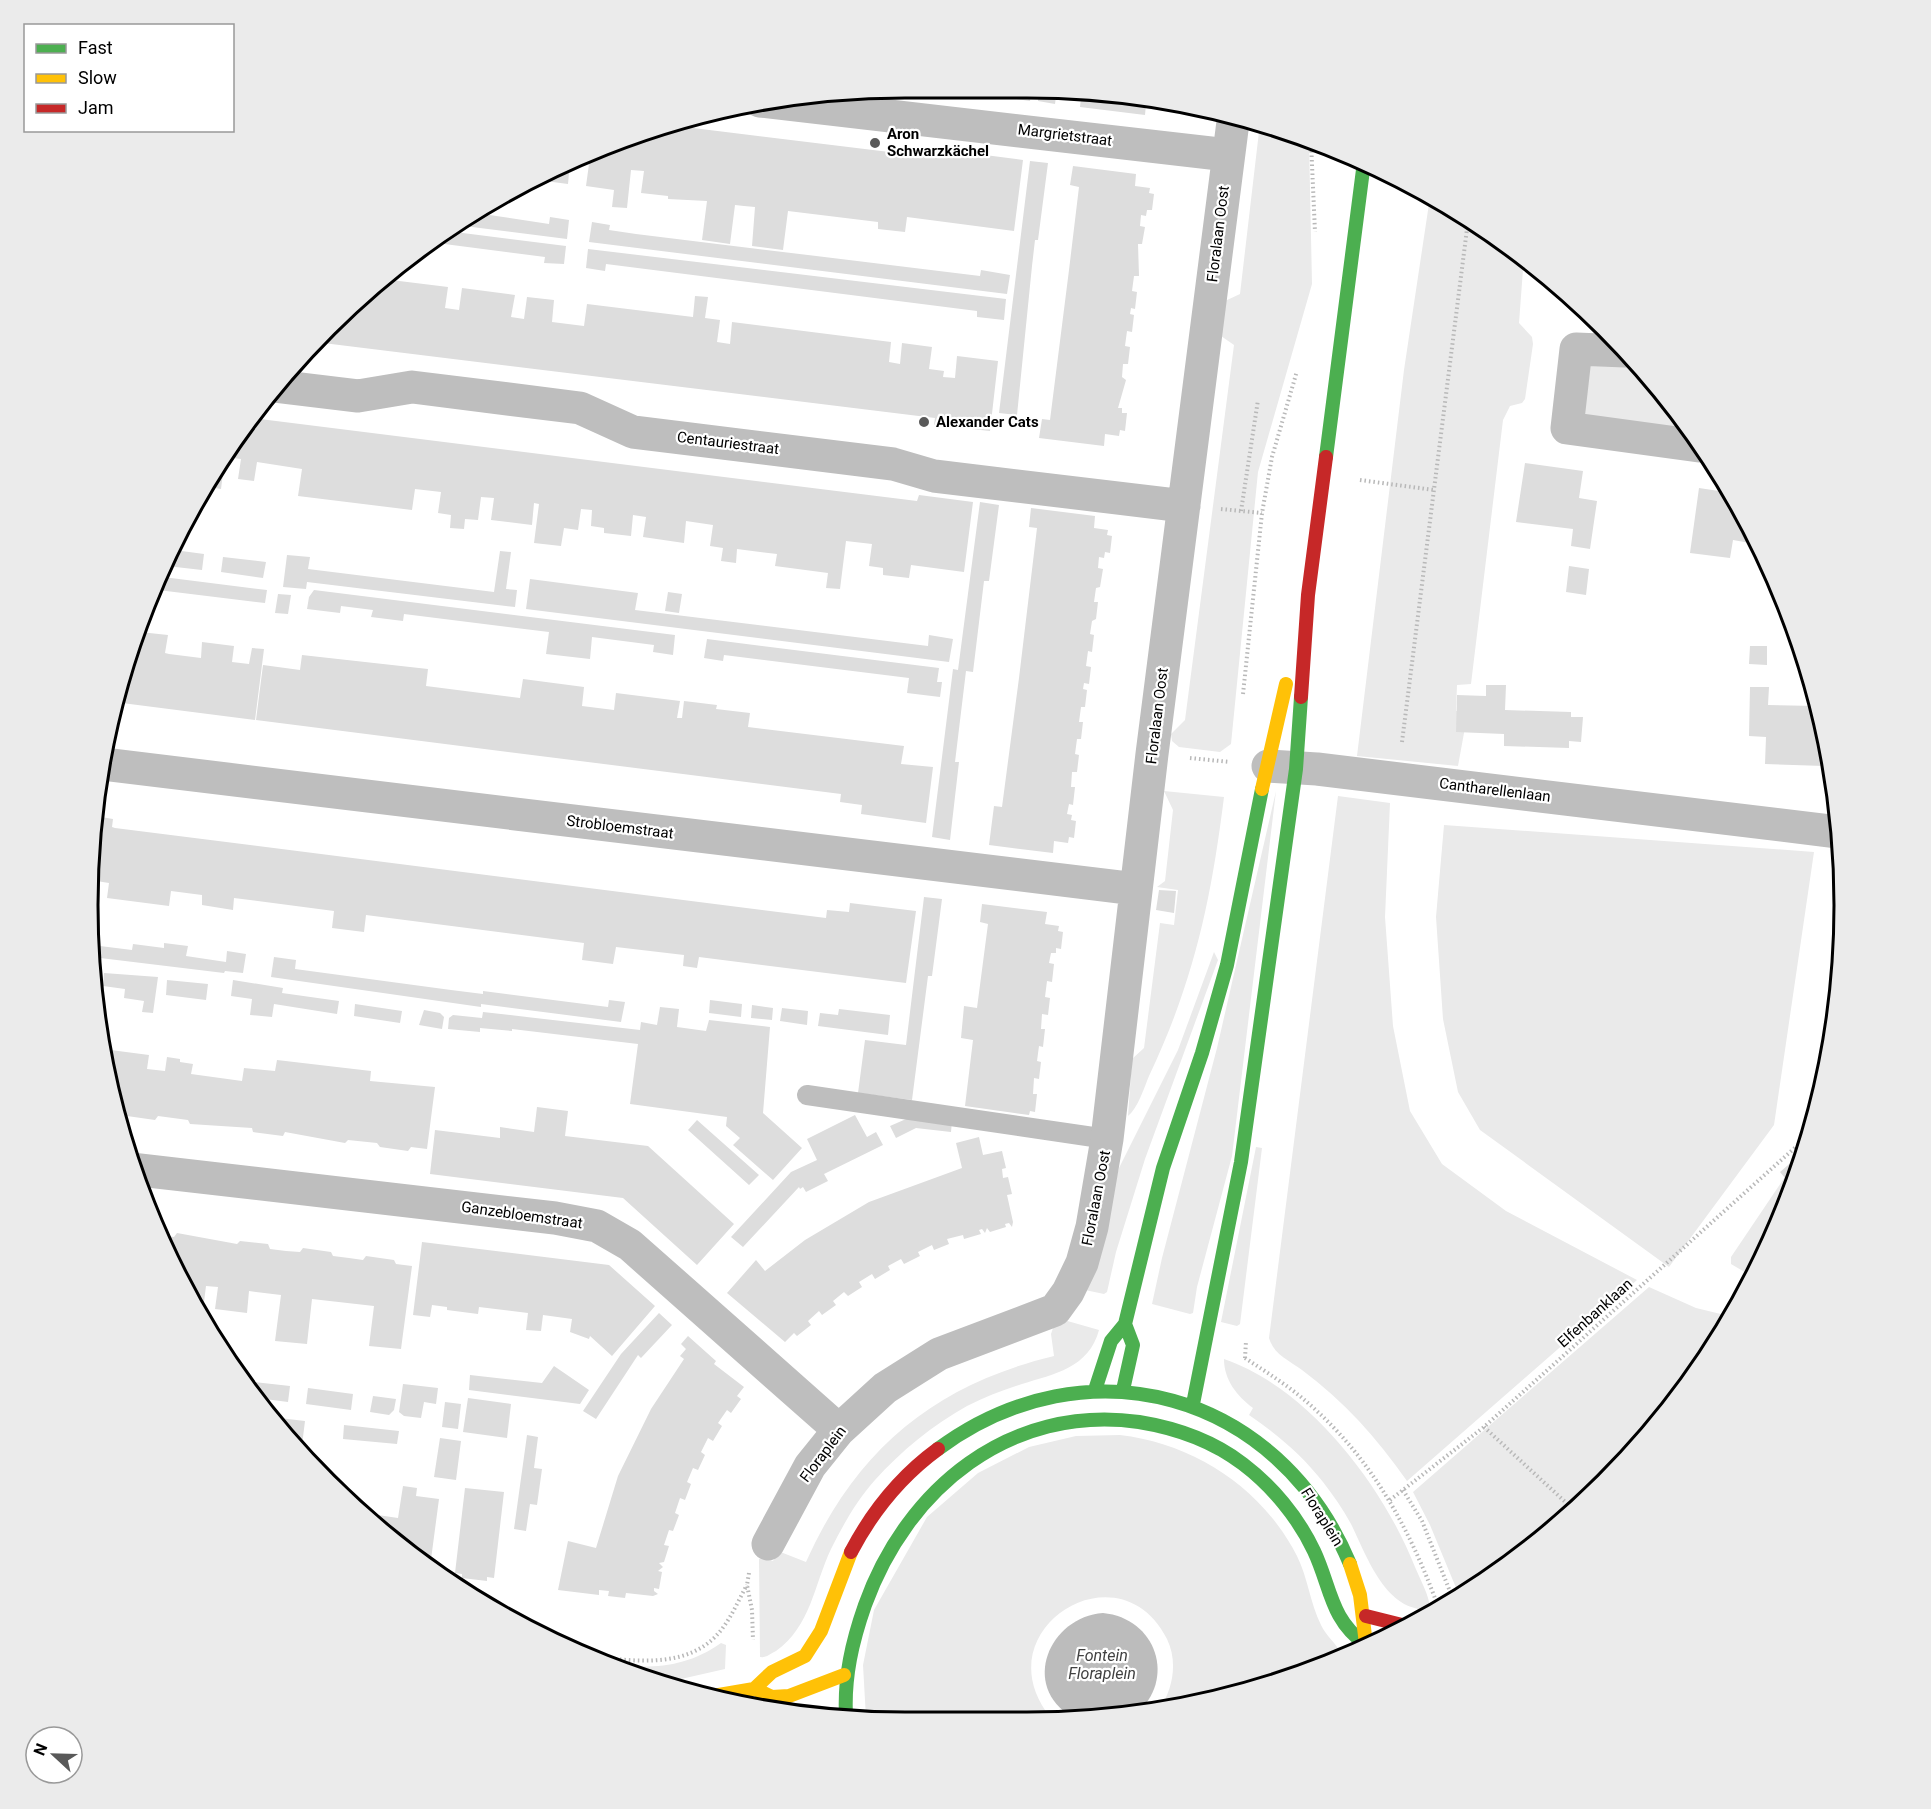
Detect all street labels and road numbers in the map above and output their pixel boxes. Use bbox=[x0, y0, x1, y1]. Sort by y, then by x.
street label: Margrietstraat bbox=[1017, 120, 1113, 150]
street label: Floralaan Oost bbox=[1203, 185, 1233, 283]
street label: Centauriestraat bbox=[676, 428, 780, 458]
street label: Floralaan Oost bbox=[1142, 667, 1172, 765]
street label: Cantharellenlaan bbox=[1438, 774, 1552, 806]
street label: Strobloemstraat bbox=[565, 812, 675, 843]
street label: Floralaan Oost bbox=[1078, 1149, 1114, 1247]
street label: Ganzebloemstraat bbox=[460, 1198, 584, 1232]
street label: Elfenbanklaan bbox=[1554, 1275, 1636, 1351]
street label: Floraplein bbox=[796, 1422, 850, 1486]
street label: Floraplein bbox=[1297, 1484, 1347, 1550]

